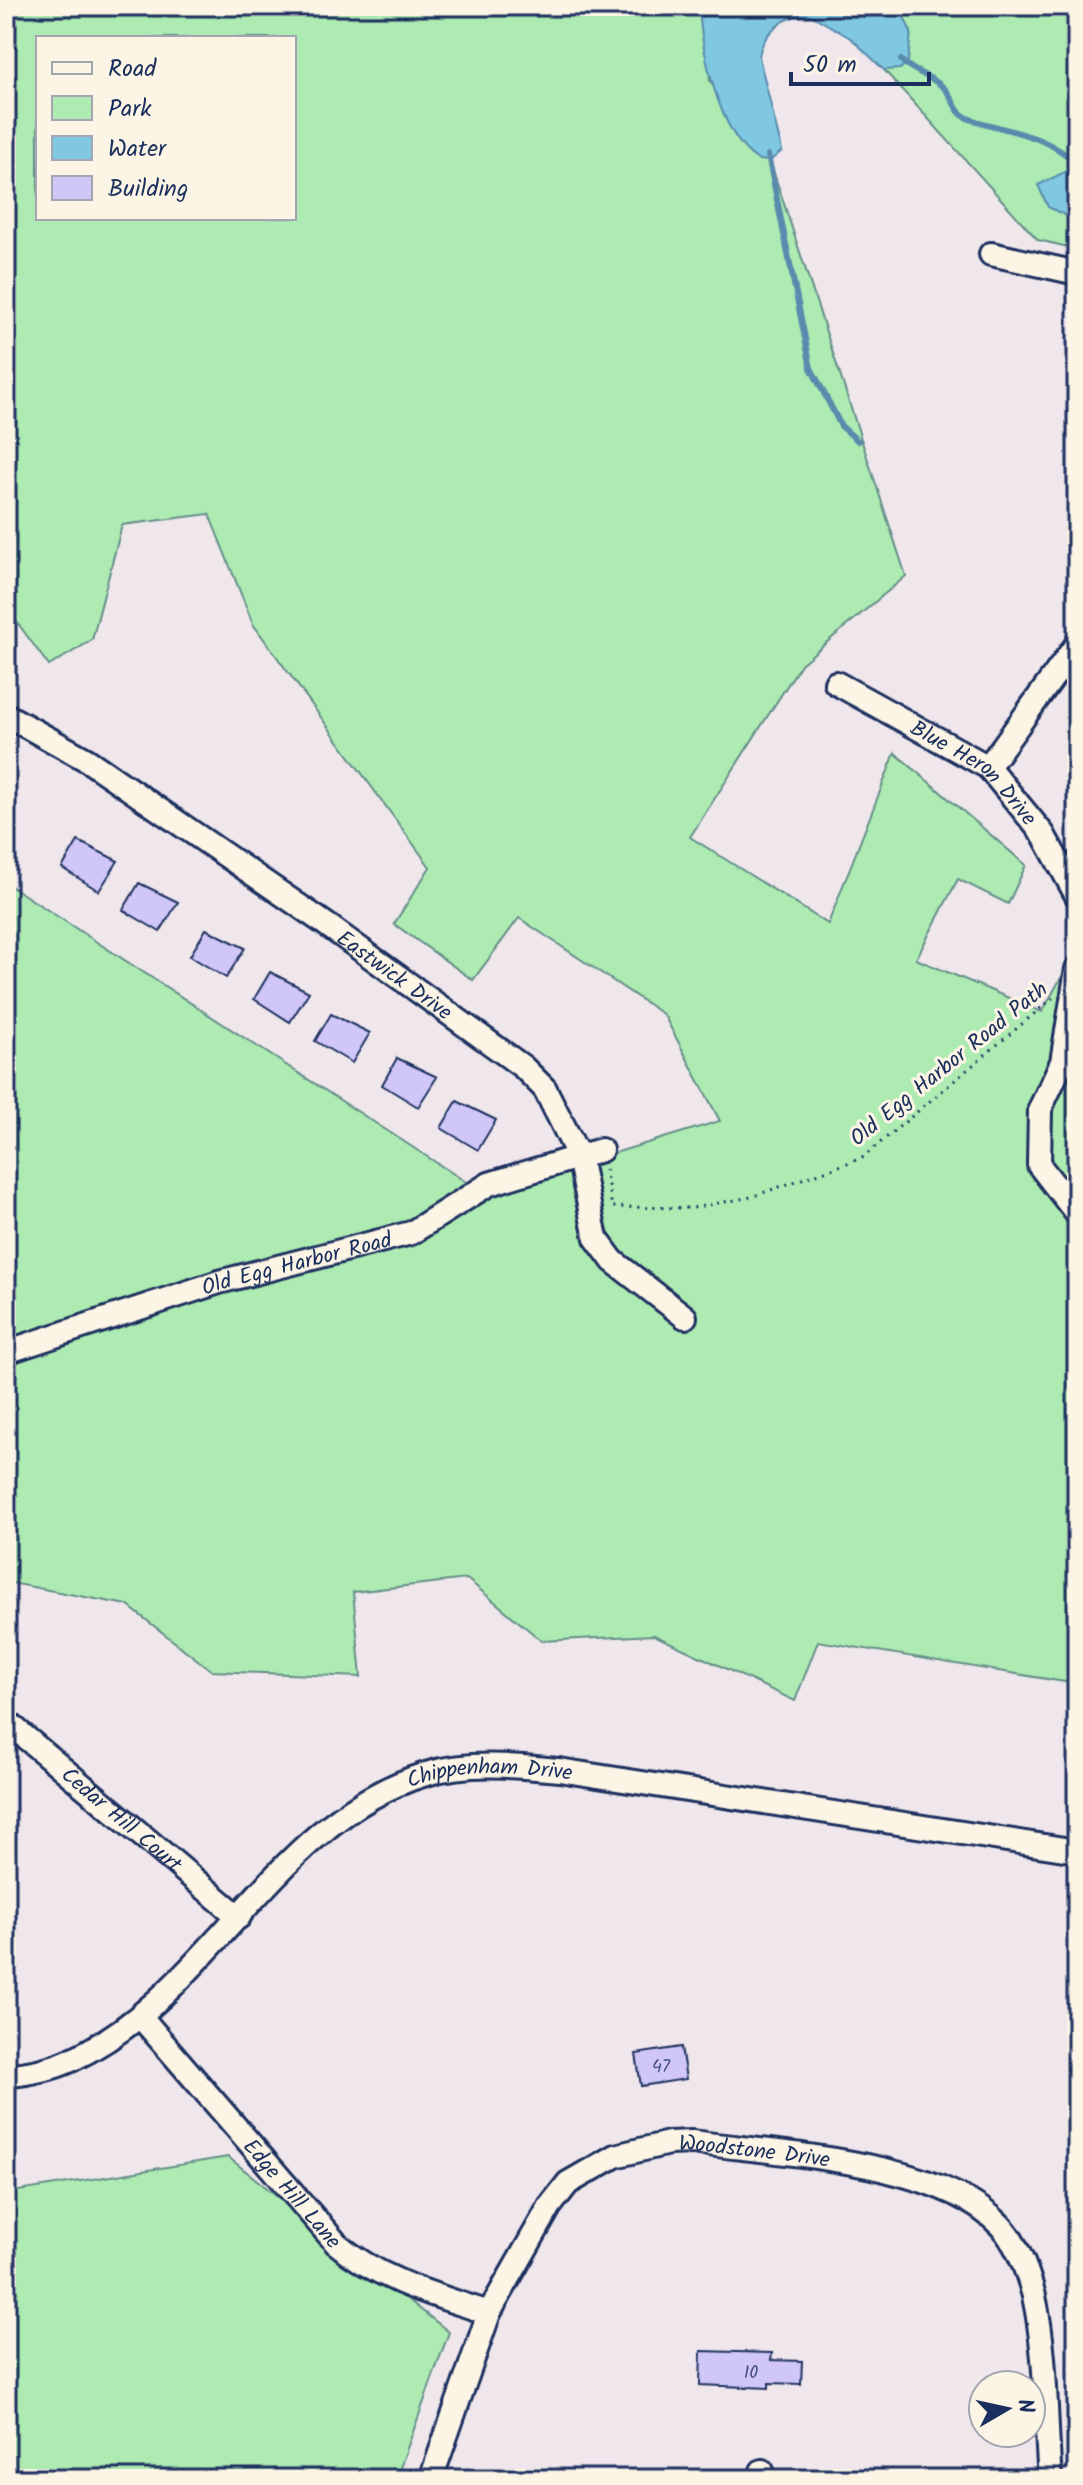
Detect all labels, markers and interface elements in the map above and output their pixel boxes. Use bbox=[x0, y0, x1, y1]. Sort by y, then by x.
legend bbox=[36, 36, 296, 220]
scale bar bbox=[791, 36, 929, 86]
text: 50 m bbox=[803, 46, 857, 85]
text: Road bbox=[108, 50, 157, 89]
text: Park bbox=[108, 90, 152, 129]
text: Water bbox=[108, 130, 168, 169]
text: Building bbox=[108, 170, 188, 209]
street label: Blue Heron Drive bbox=[903, 712, 1045, 835]
street label: Eastwick Drive bbox=[328, 922, 459, 1031]
street label: Old Egg Harbor Road Path bbox=[843, 974, 1056, 1156]
street label: Old Egg Harbor Road bbox=[197, 1223, 397, 1307]
street label: Chippenham Drive bbox=[402, 1751, 575, 1799]
street label: Cedar Hill Court bbox=[52, 1759, 190, 1883]
house number: 47 bbox=[652, 2053, 671, 2082]
street label: Woodstone Drive bbox=[678, 2127, 833, 2179]
street label: Edge Hill Lane bbox=[233, 2132, 349, 2258]
house number: 10 bbox=[744, 2359, 758, 2388]
north arrow bbox=[967, 2369, 1047, 2449]
text: N bbox=[1006, 2397, 1043, 2416]

